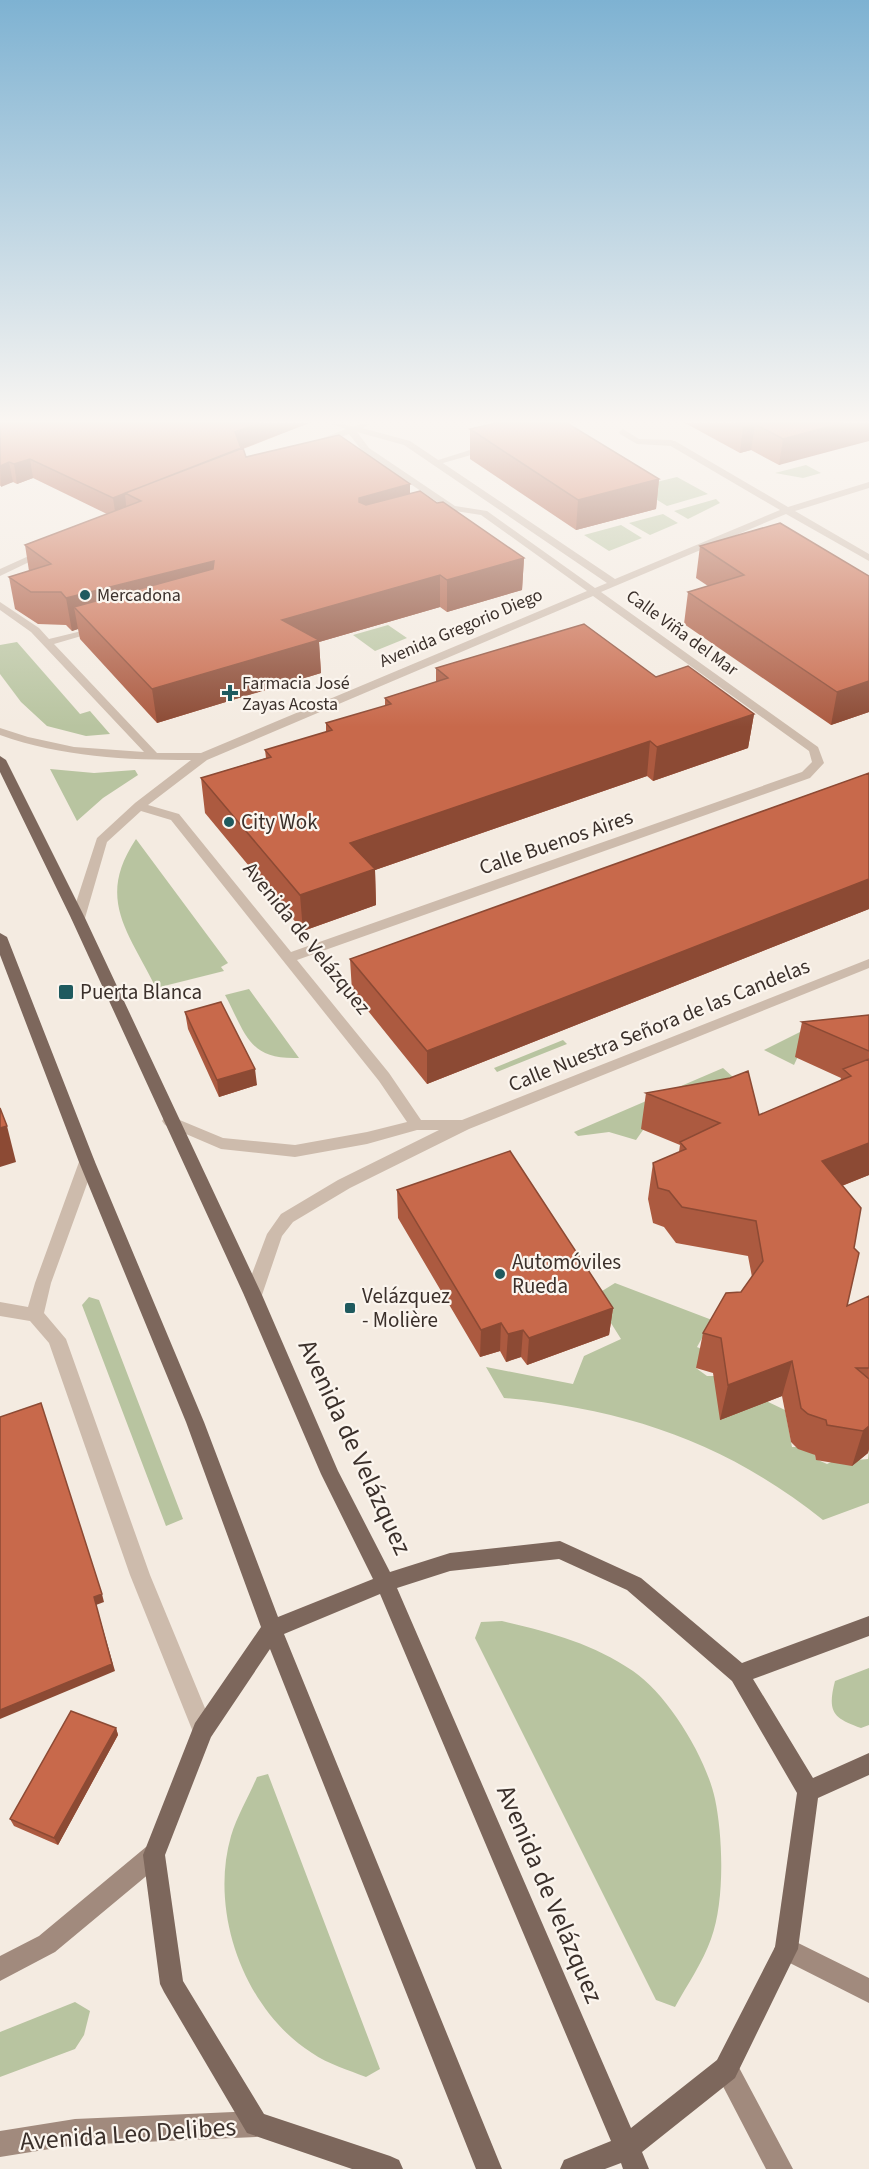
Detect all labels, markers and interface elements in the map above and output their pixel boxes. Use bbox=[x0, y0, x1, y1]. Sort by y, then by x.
street label: Avenida Gregorio Diego bbox=[375, 582, 547, 674]
place label: Mercadona bbox=[97, 583, 181, 608]
street label: Calle Viña del Mar bbox=[621, 584, 744, 683]
marker: Mercadona bbox=[78, 588, 92, 602]
place label: Farmacia José Zayas Acosta bbox=[242, 671, 350, 717]
marker: Farmacia José Zayas Acosta bbox=[223, 686, 237, 700]
street label: Calle Buenos Aires bbox=[475, 802, 637, 882]
place label: City Wok bbox=[241, 807, 318, 837]
marker: City Wok bbox=[222, 815, 236, 829]
street label: Avenida de Velázquez bbox=[236, 855, 378, 1021]
street label: Calle Nuestra Señora de las Candelas bbox=[504, 951, 814, 1099]
place label: Puerta Blanca bbox=[80, 977, 202, 1007]
marker: Puerta Blanca bbox=[57, 983, 75, 1001]
place label: Automóviles Rueda bbox=[512, 1247, 621, 1301]
marker: Automóviles Rueda bbox=[493, 1267, 507, 1281]
place label: Velázquez - Molière bbox=[362, 1281, 450, 1335]
marker: Velázquez - Molière bbox=[343, 1301, 357, 1315]
street label: Avenida de Velázquez bbox=[289, 1333, 421, 1561]
street label: Avenida de Velázquez bbox=[487, 1779, 613, 2009]
street label: Avenida Leo Delibes bbox=[19, 2108, 238, 2160]

